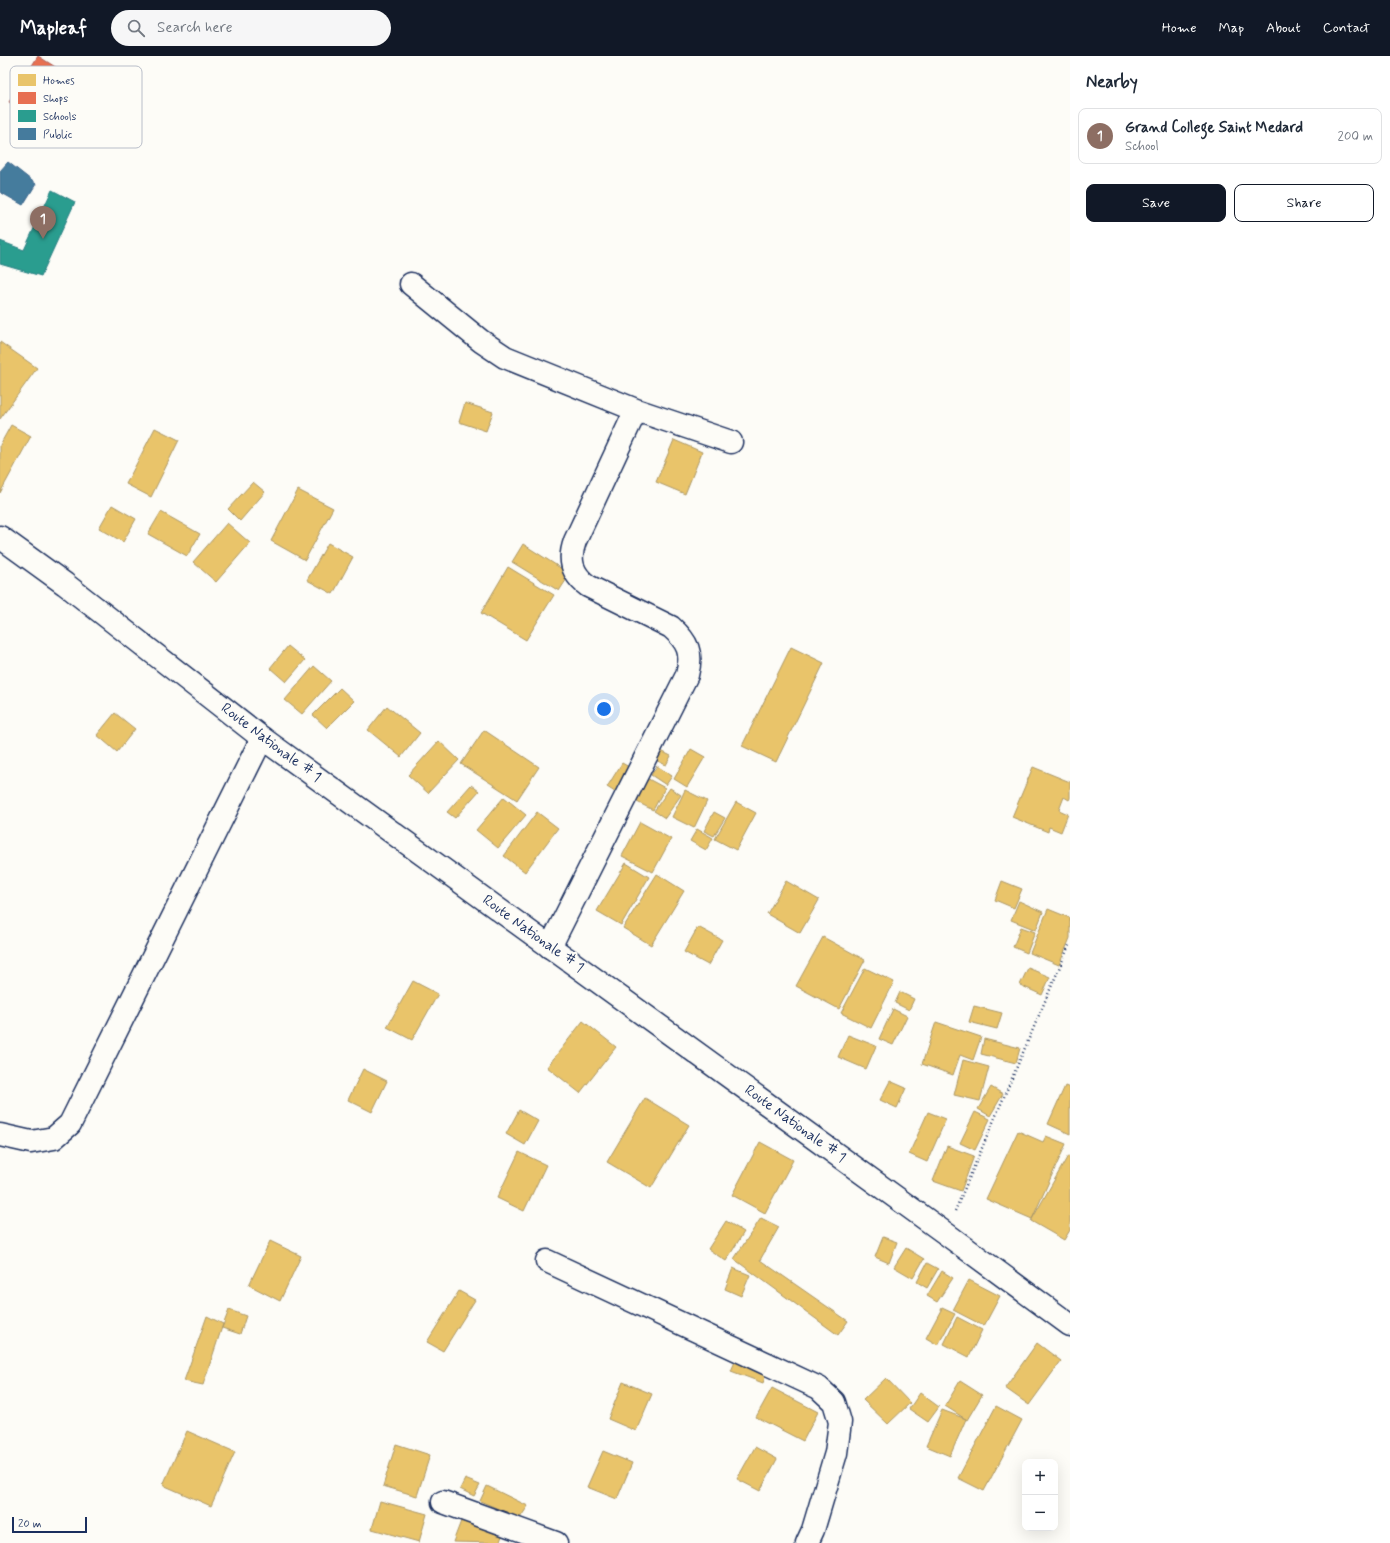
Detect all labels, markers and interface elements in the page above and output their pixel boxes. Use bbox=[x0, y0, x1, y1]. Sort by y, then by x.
search box bbox=[111, 10, 391, 46]
text: Mapleaf bbox=[20, 16, 87, 41]
icon: search bbox=[125, 17, 147, 39]
text: Search here bbox=[157, 18, 233, 38]
text: Home bbox=[1162, 19, 1196, 37]
text: Map bbox=[1218, 19, 1244, 37]
text: About bbox=[1266, 19, 1301, 37]
text: Contact bbox=[1323, 19, 1370, 37]
legend bbox=[10, 66, 142, 148]
text: Nearby bbox=[1086, 71, 1138, 93]
text: Homes bbox=[43, 74, 75, 88]
text: Shops bbox=[43, 92, 68, 106]
text: Schools bbox=[43, 110, 77, 124]
text: Grand College Saint Medard bbox=[1125, 118, 1303, 138]
text: Public bbox=[43, 128, 73, 142]
text: 1 bbox=[1097, 128, 1103, 145]
text: 200 m bbox=[1338, 128, 1373, 145]
text: School bbox=[1125, 138, 1159, 155]
button: Save bbox=[1086, 184, 1226, 222]
button: Share bbox=[1234, 184, 1374, 222]
pin: 1 bbox=[30, 206, 56, 239]
street label: Route Nationale # 1 bbox=[217, 699, 325, 787]
your location bbox=[594, 699, 614, 719]
street label: Route Nationale # 1 bbox=[478, 890, 588, 978]
street label: Route Nationale # 1 bbox=[740, 1080, 850, 1168]
map controls bbox=[1022, 1459, 1058, 1531]
button: + bbox=[1022, 1459, 1058, 1495]
button: − bbox=[1022, 1495, 1058, 1531]
scale bar bbox=[12, 1515, 87, 1534]
text: 20 m bbox=[18, 1517, 41, 1531]

